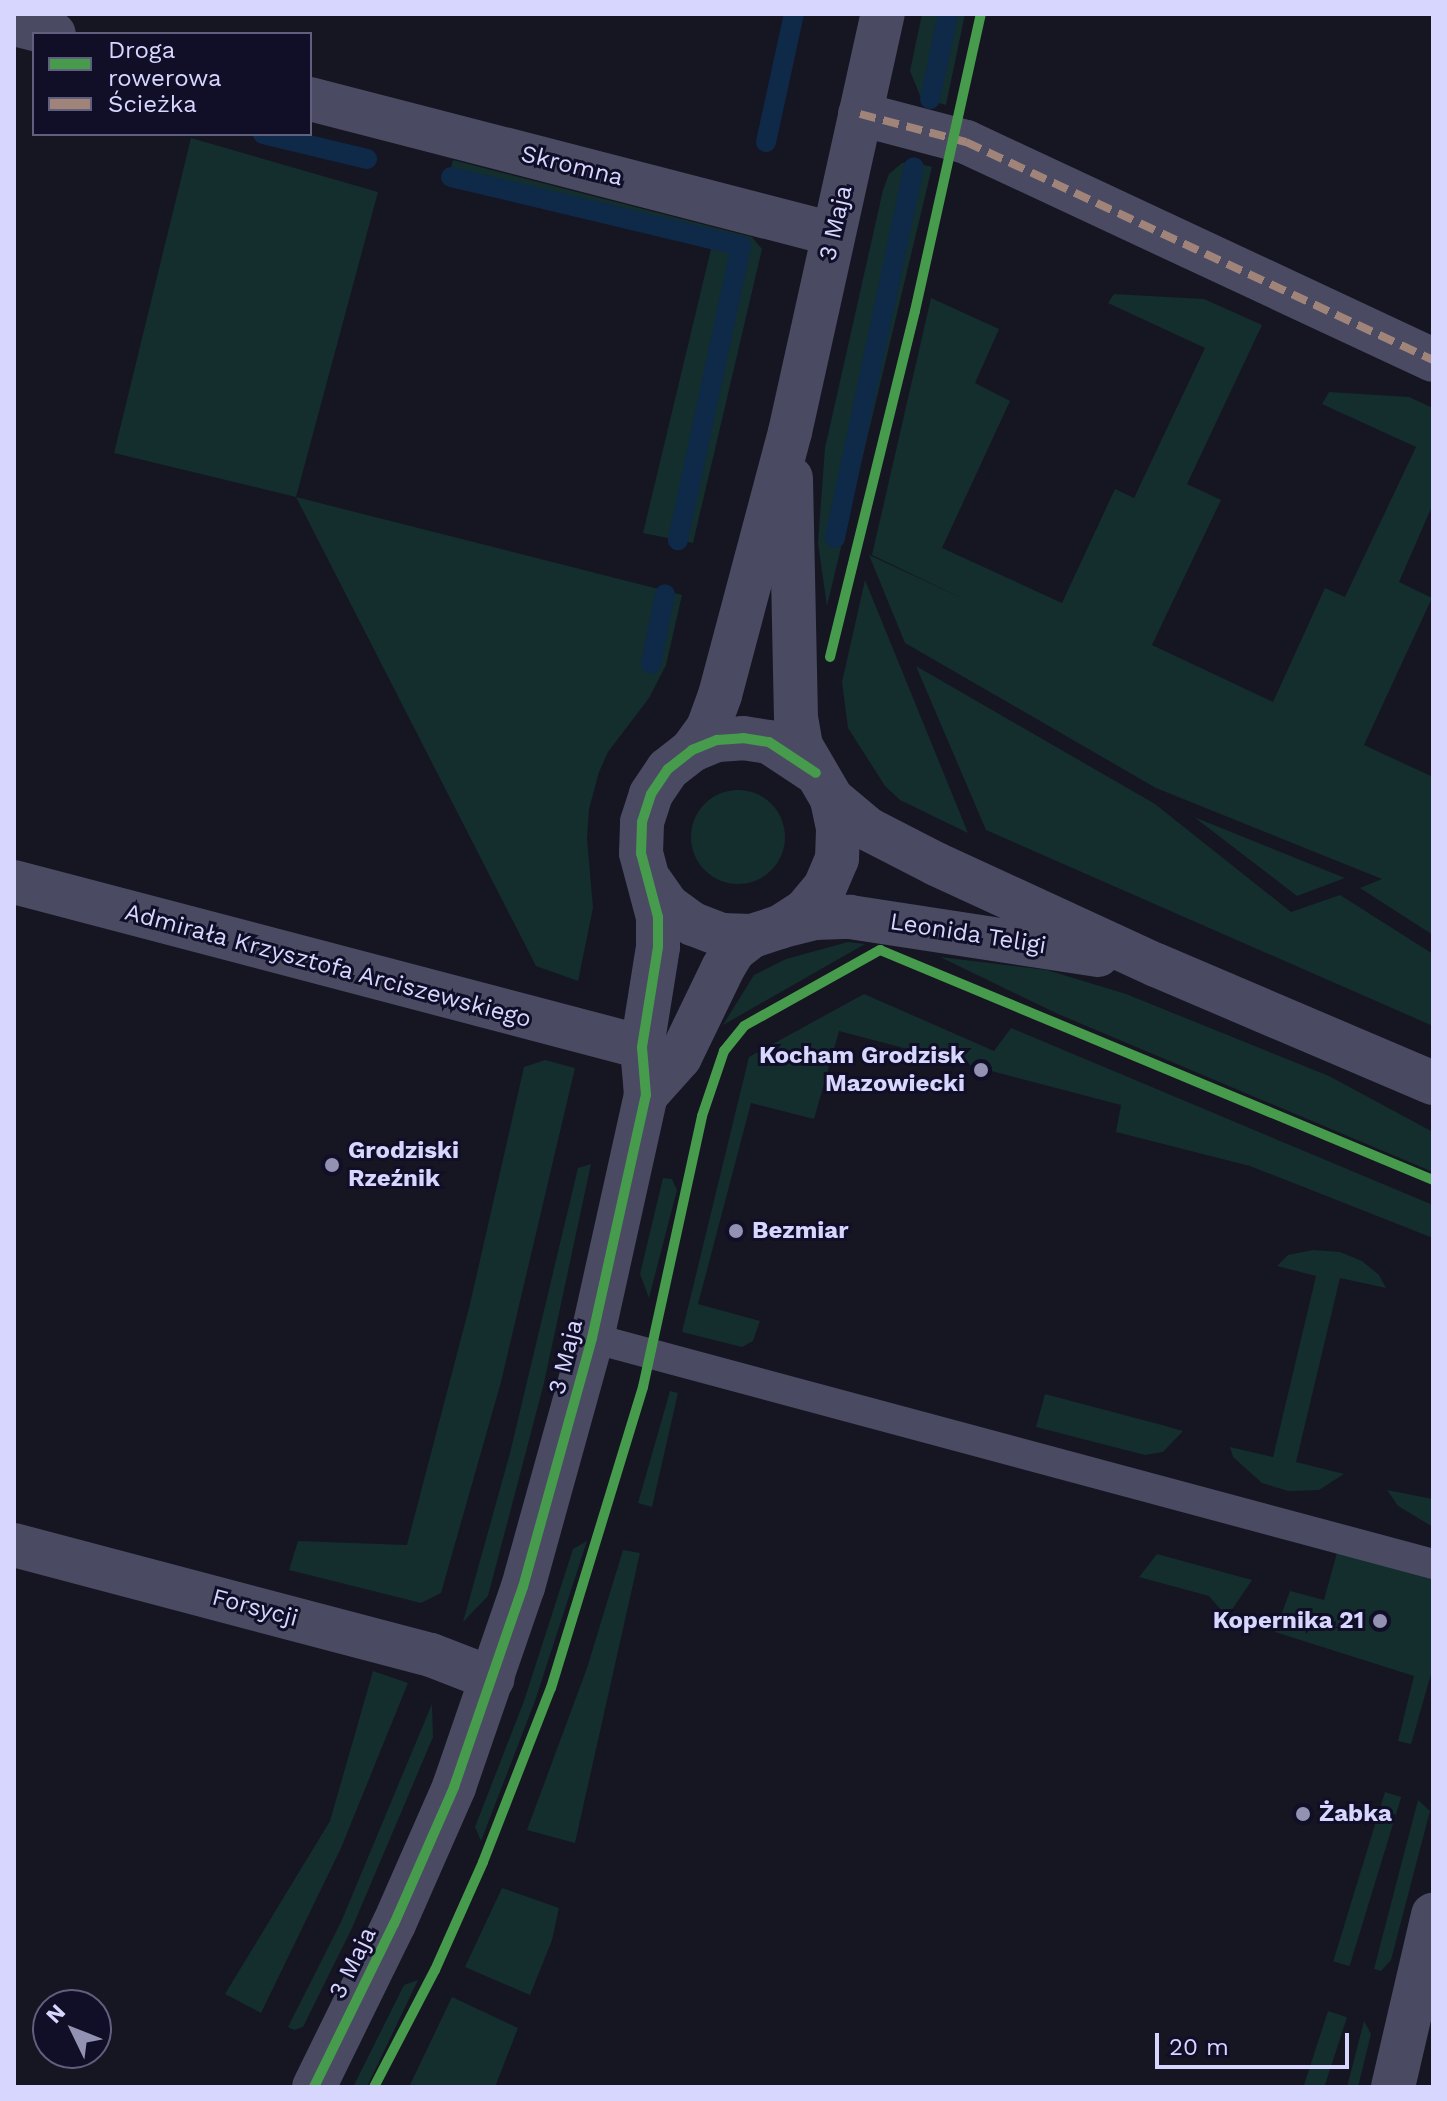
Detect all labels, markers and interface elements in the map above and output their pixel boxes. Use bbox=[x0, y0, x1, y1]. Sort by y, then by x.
legend bbox=[32, 32, 312, 136]
text: Droga rowerowa bbox=[108, 36, 222, 92]
text: Ścieżka bbox=[108, 90, 197, 118]
street label: Skromna bbox=[518, 139, 626, 193]
street label: 3 Maja bbox=[813, 183, 859, 263]
street label: Admirała Krzysztofa Arciszewskiego bbox=[121, 898, 535, 1034]
street label: Leonida Teligi bbox=[887, 907, 1049, 961]
place label: Kocham Grodzisk Mazowiecki bbox=[759, 1042, 965, 1098]
marker: Kocham Grodzisk Mazowiecki bbox=[972, 1061, 990, 1079]
place label: Grodziski Rzeźnik bbox=[348, 1137, 459, 1193]
marker: Grodziski Rzeźnik bbox=[323, 1156, 341, 1174]
place label: Bezmiar bbox=[752, 1217, 848, 1245]
marker: Bezmiar bbox=[727, 1222, 745, 1240]
street label: 3 Maja bbox=[543, 1317, 589, 1397]
street label: Forsycji bbox=[209, 1583, 301, 1633]
place label: Kopernika 21 bbox=[1213, 1607, 1364, 1635]
marker: Kopernika 21 bbox=[1371, 1612, 1389, 1630]
place label: Żabka bbox=[1319, 1800, 1392, 1828]
marker: Żabka bbox=[1294, 1805, 1312, 1823]
street label: 3 Maja bbox=[323, 1922, 383, 2004]
north arrow bbox=[32, 1989, 112, 2069]
text: N bbox=[41, 1999, 70, 2028]
scale bar bbox=[1159, 2017, 1353, 2067]
text: 20 m bbox=[1169, 2033, 1229, 2061]

